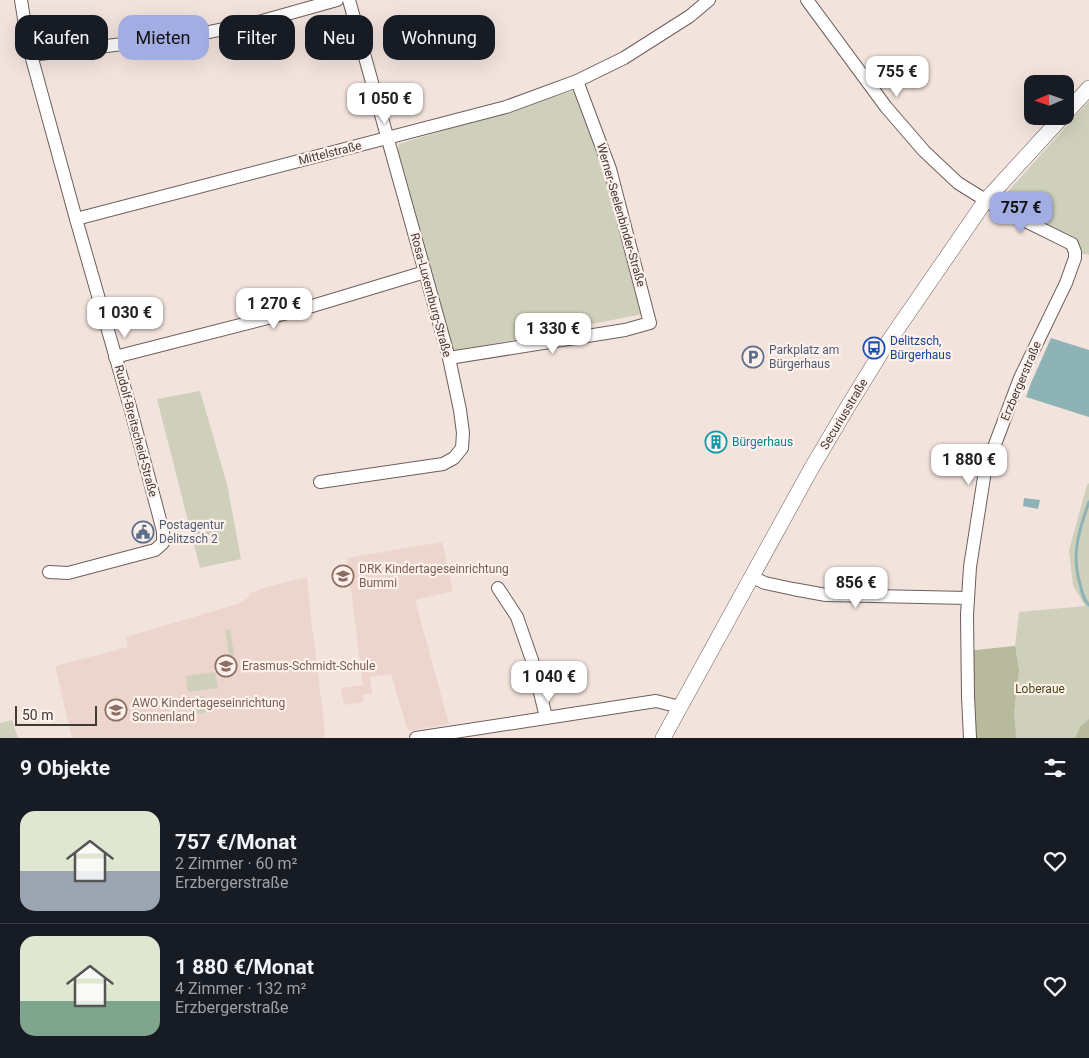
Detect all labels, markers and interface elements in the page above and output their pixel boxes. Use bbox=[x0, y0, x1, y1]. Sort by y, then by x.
chip: Kaufen bbox=[15, 15, 108, 60]
chip: Mieten bbox=[118, 15, 209, 60]
chip: Filter bbox=[219, 15, 295, 60]
chip: Neu bbox=[305, 15, 373, 60]
chip: Wohnung bbox=[383, 15, 495, 60]
pin: 755 € bbox=[862, 56, 932, 98]
text: 755 € bbox=[877, 62, 917, 81]
north arrow bbox=[1024, 75, 1074, 125]
map controls bbox=[1024, 75, 1074, 125]
pin: 1 050 € bbox=[339, 82, 431, 125]
text: 1 050 € bbox=[358, 89, 412, 108]
street label: Mittelstraße bbox=[297, 138, 363, 168]
street label: Werner-Seelenbinder-Straße bbox=[594, 142, 648, 288]
pin: 757 € bbox=[986, 192, 1056, 234]
text: 757 € bbox=[1001, 198, 1041, 217]
street label: Rosa-Luxemburg-Straße bbox=[408, 231, 454, 359]
pin: 1 270 € bbox=[228, 288, 320, 330]
text: 1 270 € bbox=[247, 294, 301, 313]
pin: 1 030 € bbox=[79, 296, 171, 339]
text: 1 030 € bbox=[98, 303, 152, 322]
pin: 1 330 € bbox=[507, 312, 599, 355]
text: 1 330 € bbox=[526, 319, 580, 338]
place label: Delitzsch, Bürgerhaus bbox=[890, 334, 951, 362]
bus stop icon: Delitzsch, Bürgerhaus bbox=[862, 336, 886, 360]
street label: Erzbergerstraße bbox=[998, 339, 1044, 423]
place label: Parkplatz am Bürgerhaus bbox=[769, 343, 839, 371]
parking icon: Parkplatz am Bürgerhaus bbox=[741, 345, 765, 369]
street label: Rudolf-Breitscheid-Straße bbox=[112, 363, 160, 499]
street label: Securiusstraße bbox=[817, 376, 871, 452]
building icon: Bürgerhaus bbox=[704, 430, 728, 454]
place label: Bürgerhaus bbox=[732, 435, 793, 449]
pin: 1 880 € bbox=[923, 444, 1015, 486]
text: 1 880 € bbox=[942, 450, 996, 469]
place label: Postagentur Delitzsch 2 bbox=[159, 518, 224, 546]
public building icon: Postagentur Delitzsch 2 bbox=[131, 520, 155, 544]
place label: DRK Kindertageseinrichtung Bummi bbox=[359, 562, 509, 590]
school or university icon: DRK Kindertageseinrichtung Bummi bbox=[331, 564, 355, 588]
pin: 856 € bbox=[821, 566, 891, 609]
text: 856 € bbox=[836, 573, 876, 592]
school or university icon: Erasmus-Schmidt-Schule bbox=[214, 654, 238, 678]
place label: Erasmus-Schmidt-Schule bbox=[242, 659, 375, 673]
pin: 1 040 € bbox=[503, 660, 595, 703]
text: 1 040 € bbox=[522, 667, 576, 686]
park label: Loberaue bbox=[1015, 682, 1065, 696]
place label: AWO Kindertageseinrichtung Sonnenland bbox=[132, 696, 285, 724]
school or university icon: AWO Kindertageseinrichtung Sonnenland bbox=[104, 698, 128, 722]
scale bar bbox=[15, 703, 98, 726]
text: 50 m bbox=[22, 707, 54, 723]
icon: filters bbox=[1041, 754, 1069, 782]
text: 9 Objekte bbox=[20, 756, 110, 780]
text: 757 €/Monat bbox=[175, 830, 297, 854]
icon: home bbox=[60, 831, 120, 891]
icon: heart bbox=[1041, 847, 1069, 875]
text: 2 Zimmer · 60 m² bbox=[175, 854, 297, 873]
text: Erzbergerstraße bbox=[175, 873, 288, 892]
text: 1 880 €/Monat bbox=[175, 955, 314, 979]
icon: home bbox=[60, 956, 120, 1016]
icon: heart bbox=[1041, 972, 1069, 1000]
text: 4 Zimmer · 132 m² bbox=[175, 979, 306, 998]
text: Erzbergerstraße bbox=[175, 998, 288, 1017]

